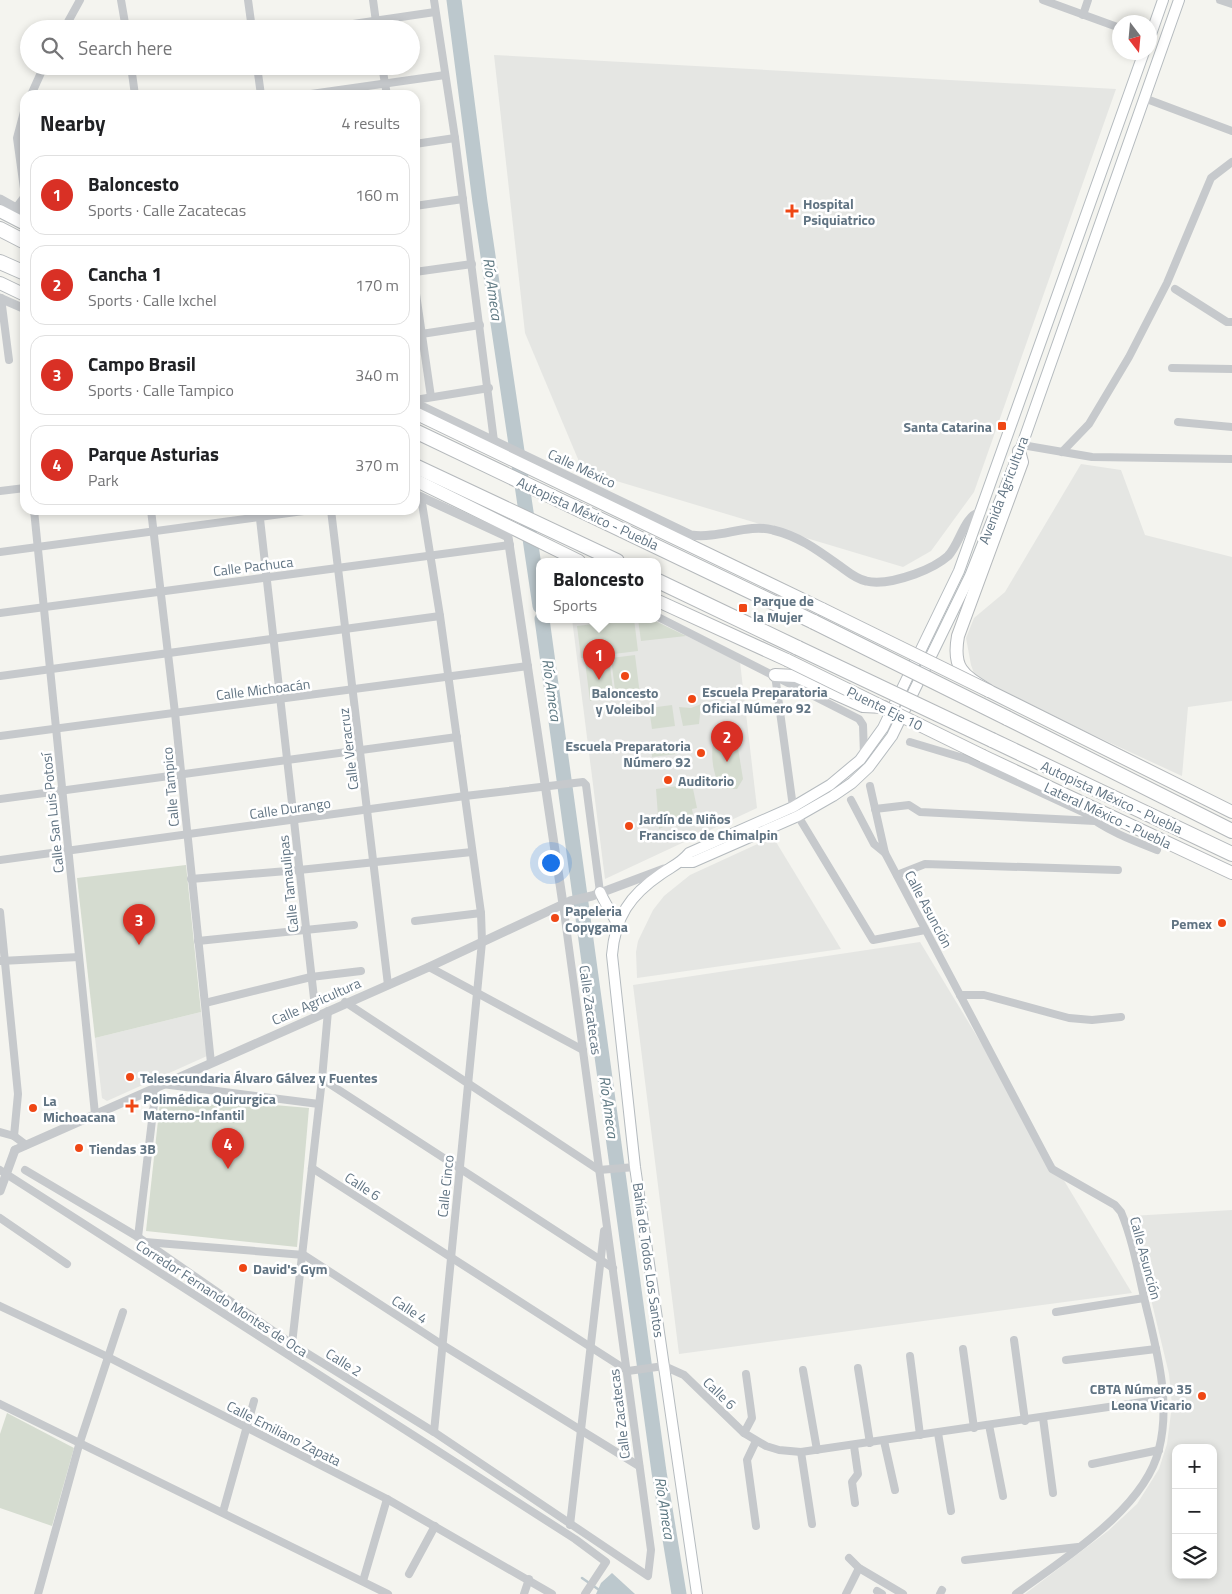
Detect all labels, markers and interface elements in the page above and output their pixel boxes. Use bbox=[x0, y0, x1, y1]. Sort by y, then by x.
north arrow bbox=[1112, 15, 1157, 60]
search box bbox=[20, 20, 420, 75]
text: Search here bbox=[78, 33, 172, 62]
icon: search bbox=[38, 34, 66, 62]
text: Nearby bbox=[40, 107, 105, 139]
text: 4 results bbox=[341, 111, 400, 135]
text: Baloncesto bbox=[88, 169, 179, 198]
text: 1 bbox=[53, 183, 61, 207]
text: 160 m bbox=[355, 183, 399, 207]
place label: Hospital Psiquiatrico bbox=[803, 193, 875, 230]
text: Sports · Calle Zacatecas bbox=[88, 198, 246, 222]
marker: Hospital Psiquiatrico bbox=[785, 204, 799, 218]
water label: Río Ameca bbox=[477, 256, 509, 323]
text: Cancha 1 bbox=[88, 259, 162, 288]
text: 2 bbox=[53, 273, 61, 297]
text: 170 m bbox=[355, 273, 399, 297]
text: Sports · Calle Ixchel bbox=[88, 288, 217, 312]
text: Campo Brasil bbox=[88, 349, 196, 378]
text: 3 bbox=[53, 363, 61, 387]
text: 340 m bbox=[355, 363, 399, 387]
text: Sports · Calle Tampico bbox=[88, 378, 234, 402]
place label: Santa Catarina bbox=[903, 416, 992, 437]
marker: Santa Catarina bbox=[996, 420, 1008, 432]
street label: Avenida Agricultura bbox=[973, 433, 1033, 547]
text: Parque Asturias bbox=[88, 439, 219, 468]
street label: Calle México bbox=[545, 443, 619, 493]
text: 4 bbox=[53, 453, 61, 477]
text: 370 m bbox=[355, 453, 399, 477]
text: Park bbox=[88, 468, 119, 492]
street label: Autopista México - Puebla bbox=[514, 471, 662, 555]
street label: Calle Pachuca bbox=[212, 551, 294, 581]
popup bbox=[536, 558, 661, 623]
text: Baloncesto bbox=[553, 564, 644, 593]
place label: Parque de la Mujer bbox=[753, 590, 814, 627]
text: Sports bbox=[553, 593, 597, 617]
marker: Parque de la Mujer bbox=[737, 602, 749, 614]
pin: 1 bbox=[583, 639, 615, 680]
water label: Río Ameca bbox=[536, 657, 568, 724]
marker: Baloncesto y Voleibol bbox=[619, 670, 631, 682]
street label: Calle Michoacán bbox=[215, 673, 311, 705]
place label: Escuela Preparatoria Oficial Número 92 bbox=[702, 681, 828, 718]
street label: Puente Eje 10 bbox=[844, 681, 927, 735]
place label: Baloncesto y Voleibol bbox=[591, 682, 659, 719]
marker: Escuela Preparatoria Oficial Número 92 bbox=[686, 693, 698, 705]
street label: Calle Veracruz bbox=[333, 707, 363, 791]
pin: 2 bbox=[711, 721, 743, 762]
place label: Escuela Preparatoria Número 92 bbox=[565, 735, 691, 772]
street label: Calle Tampico bbox=[156, 746, 184, 828]
marker: Escuela Preparatoria Número 92 bbox=[695, 747, 707, 759]
street label: Calle San Luis Potosí bbox=[35, 751, 69, 874]
street label: Autopista México - Puebla bbox=[1038, 755, 1186, 839]
place label: Auditorio bbox=[678, 770, 734, 791]
marker: Auditorio bbox=[662, 774, 674, 786]
street label: Lateral México - Puebla bbox=[1041, 776, 1175, 854]
street label: Calle Durango bbox=[248, 792, 332, 824]
place label: Jardín de Niños Francisco de Chimalpin bbox=[639, 808, 778, 845]
marker: Jardín de Niños Francisco de Chimalpin bbox=[623, 820, 635, 832]
street label: Calle Tamaulipas bbox=[272, 834, 304, 934]
your location bbox=[538, 850, 564, 876]
street label: Calle Asunción bbox=[900, 866, 958, 952]
place label: Papeleria Copygama bbox=[565, 900, 628, 937]
pin: 3 bbox=[123, 904, 155, 945]
marker: Papeleria Copygama bbox=[549, 912, 561, 924]
place label: Pemex bbox=[1171, 913, 1212, 934]
marker: Pemex bbox=[1216, 917, 1228, 929]
street label: Calle Zacatecas bbox=[574, 964, 608, 1056]
street label: Calle Agricultura bbox=[268, 972, 364, 1030]
place label: Telesecundaria Álvaro Gálvez y Fuentes bbox=[140, 1067, 378, 1088]
marker: Telesecundaria Álvaro Gálvez y Fuentes bbox=[124, 1071, 136, 1083]
water label: Río Ameca bbox=[593, 1074, 625, 1141]
place label: Polimédica Quirurgica Materno-Infantil bbox=[143, 1088, 276, 1125]
place label: La Michoacana bbox=[43, 1090, 116, 1127]
marker: Polimédica Quirurgica Materno-Infantil bbox=[125, 1099, 139, 1113]
marker: La Michoacana bbox=[27, 1102, 39, 1114]
pin: 4 bbox=[212, 1128, 244, 1169]
place label: Tiendas 3B bbox=[89, 1138, 156, 1159]
marker: Tiendas 3B bbox=[73, 1142, 85, 1154]
street label: Calle Cinco bbox=[431, 1154, 459, 1218]
street label: Calle 6 bbox=[341, 1167, 385, 1206]
street label: Bahía de Todos Los Santos bbox=[628, 1181, 670, 1339]
street label: Calle Asunción bbox=[1125, 1214, 1167, 1302]
street label: Corredor Fernando Montes de Oca bbox=[132, 1234, 312, 1362]
place label: David's Gym bbox=[253, 1258, 328, 1279]
marker: David's Gym bbox=[237, 1262, 249, 1274]
street label: Calle 4 bbox=[388, 1290, 432, 1329]
street label: Calle 2 bbox=[322, 1343, 366, 1381]
street label: Calle Zacatecas bbox=[603, 1368, 635, 1460]
street label: Calle 6 bbox=[699, 1372, 741, 1414]
place label: CBTA Número 35 Leona Vicario bbox=[1090, 1378, 1192, 1415]
marker: CBTA Número 35 Leona Vicario bbox=[1196, 1390, 1208, 1402]
street label: Calle Emiliano Zapata bbox=[223, 1395, 345, 1471]
map controls bbox=[1172, 1444, 1217, 1579]
button: + bbox=[1172, 1444, 1217, 1489]
water label: Río Ameca bbox=[649, 1475, 681, 1542]
button: − bbox=[1172, 1489, 1217, 1534]
button: layers bbox=[1172, 1534, 1217, 1579]

